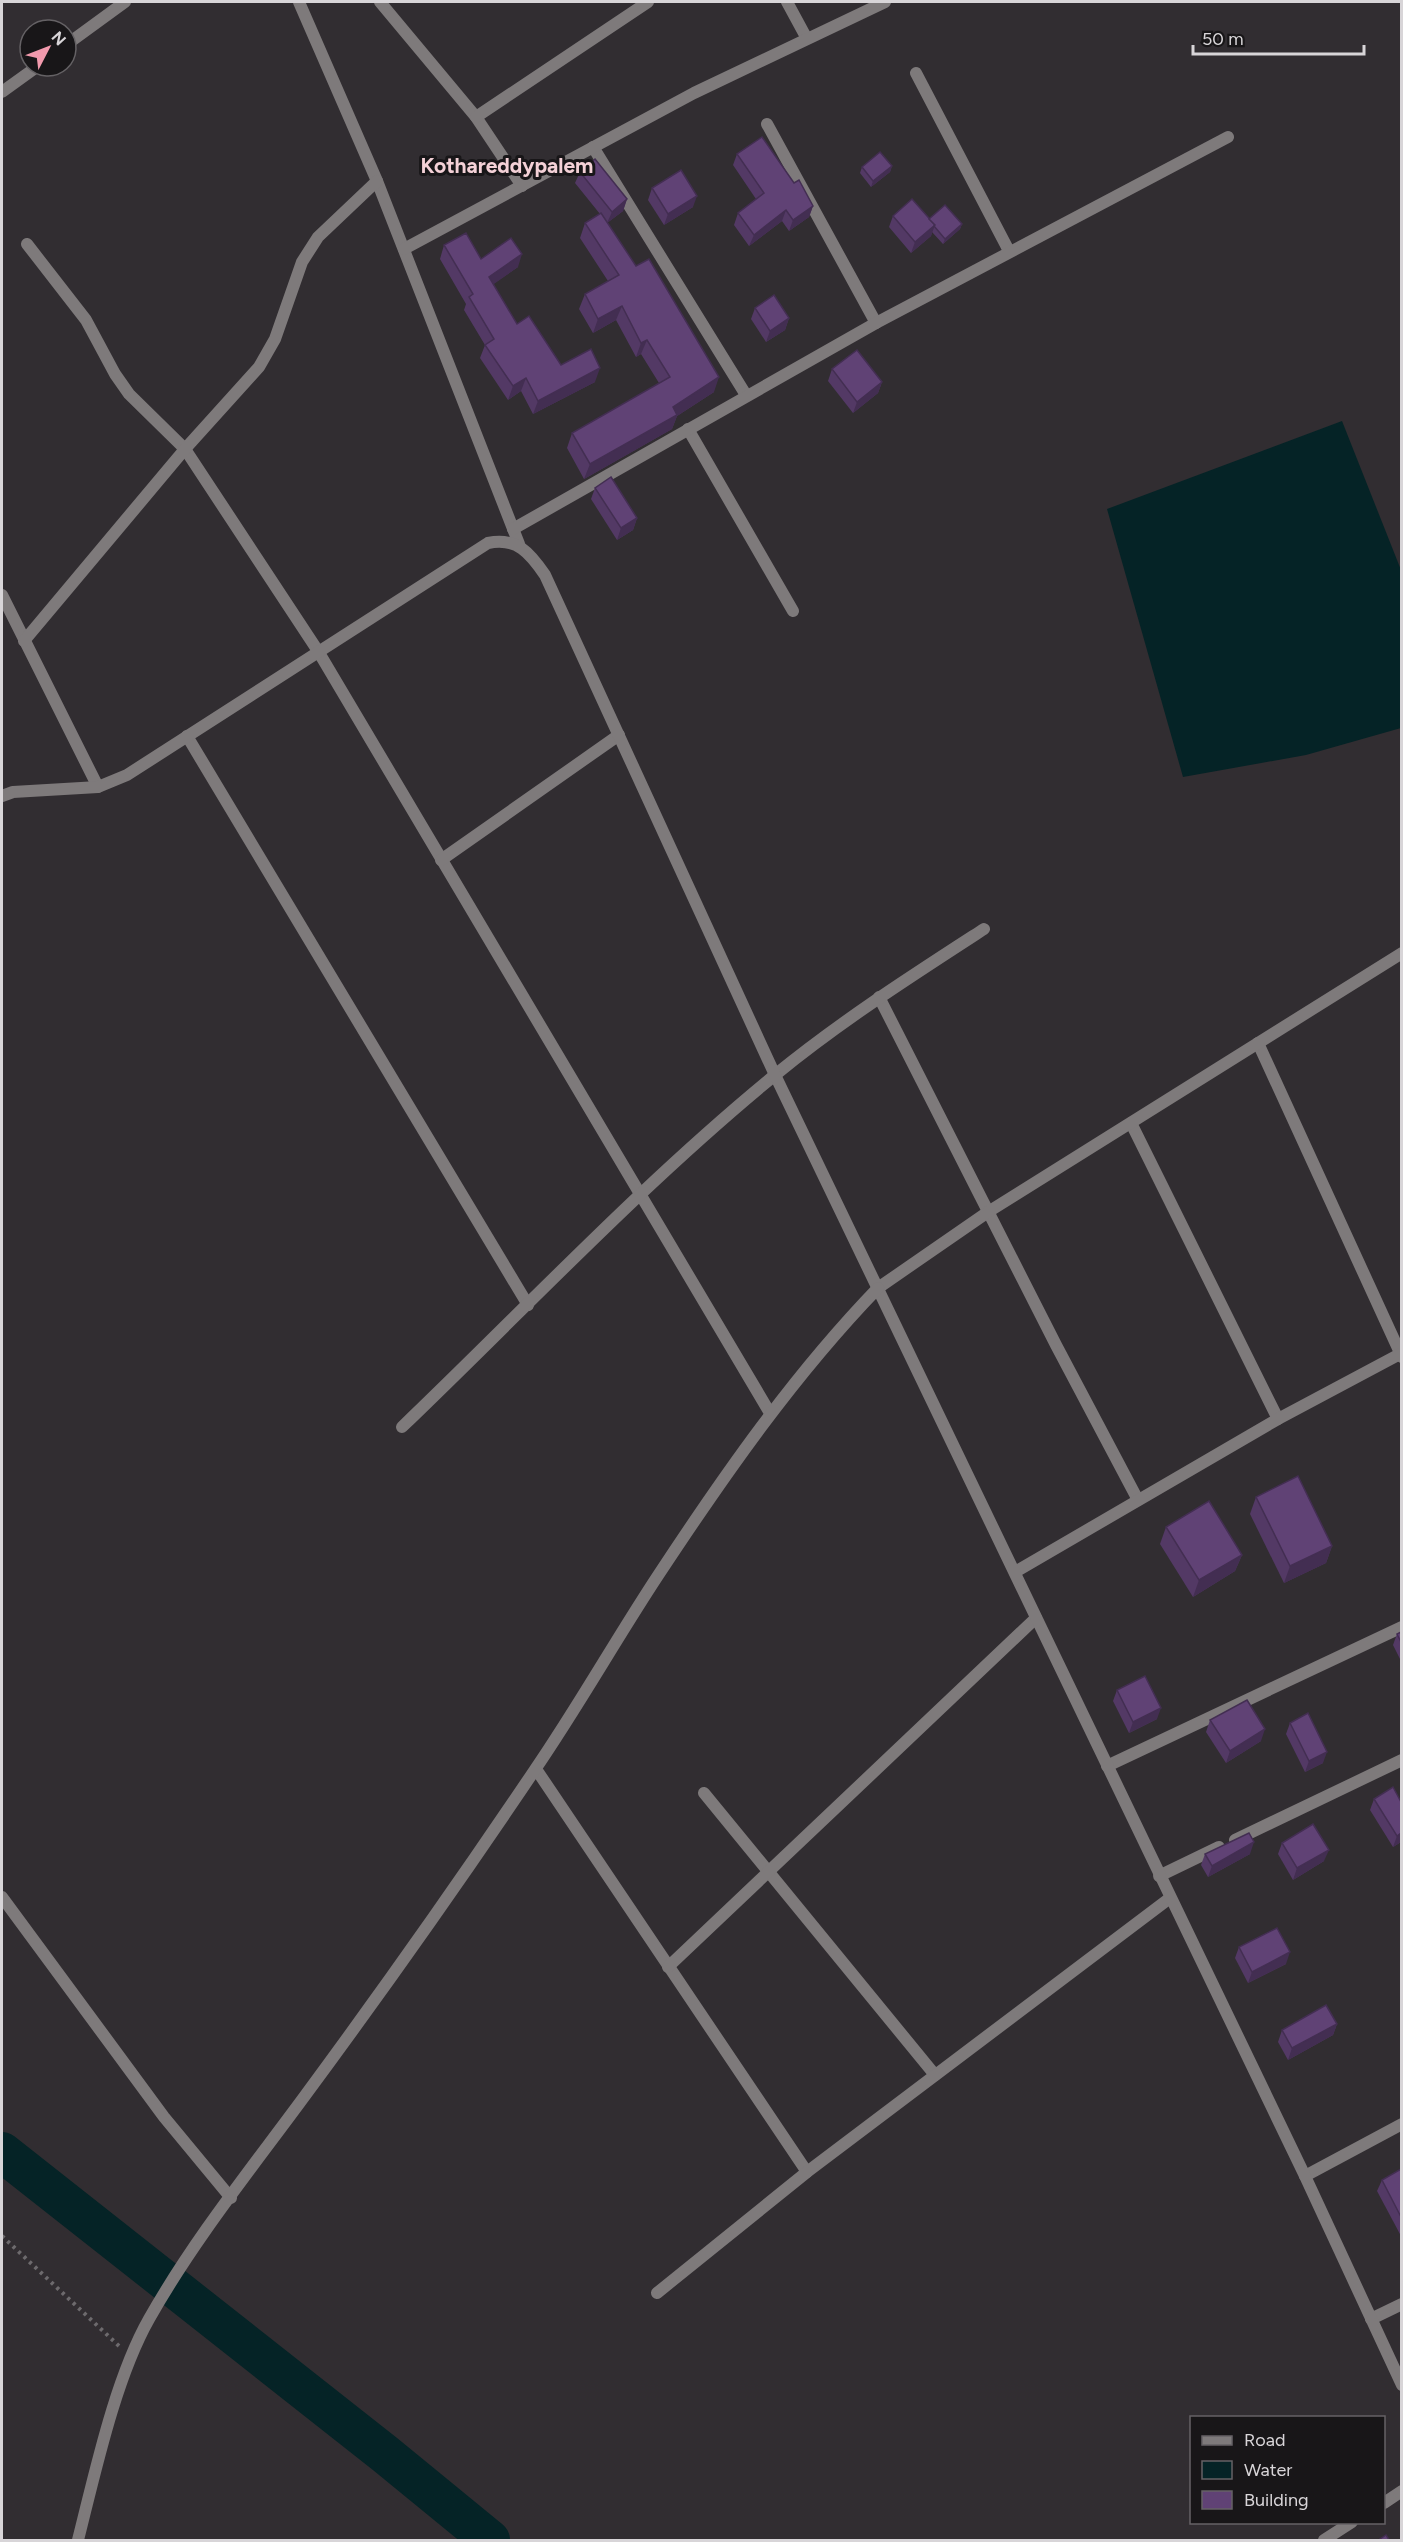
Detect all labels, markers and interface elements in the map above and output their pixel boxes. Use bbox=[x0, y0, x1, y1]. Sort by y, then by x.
north arrow bbox=[18, 18, 78, 78]
scale bar bbox=[1193, 18, 1364, 56]
text: N bbox=[48, 27, 70, 49]
text: 50 m bbox=[1202, 28, 1244, 50]
district label: Kothareddypalem bbox=[421, 153, 593, 178]
legend bbox=[1190, 2416, 1385, 2524]
text: Road bbox=[1244, 2429, 1285, 2451]
text: Water bbox=[1244, 2459, 1292, 2481]
text: Building bbox=[1244, 2489, 1309, 2511]

